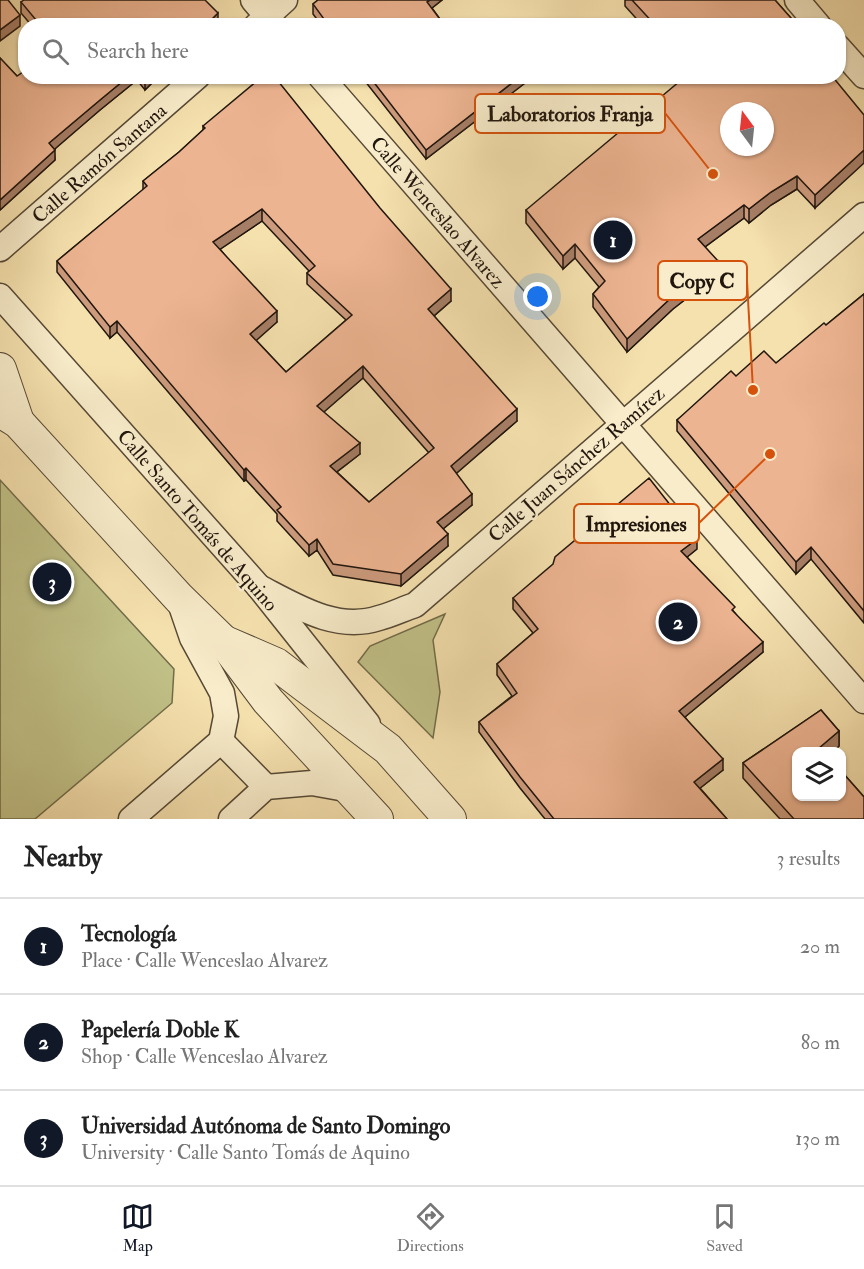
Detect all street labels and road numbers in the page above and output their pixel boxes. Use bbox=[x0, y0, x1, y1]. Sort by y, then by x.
street label: Calle Ramón Santana bbox=[27, 98, 172, 229]
street label: Calle Wenceslao Alvarez bbox=[365, 131, 511, 294]
street label: Calle Juan Sánchez Ramírez bbox=[483, 381, 670, 548]
street label: Calle Santo Tomás de Aquino bbox=[112, 424, 283, 616]

